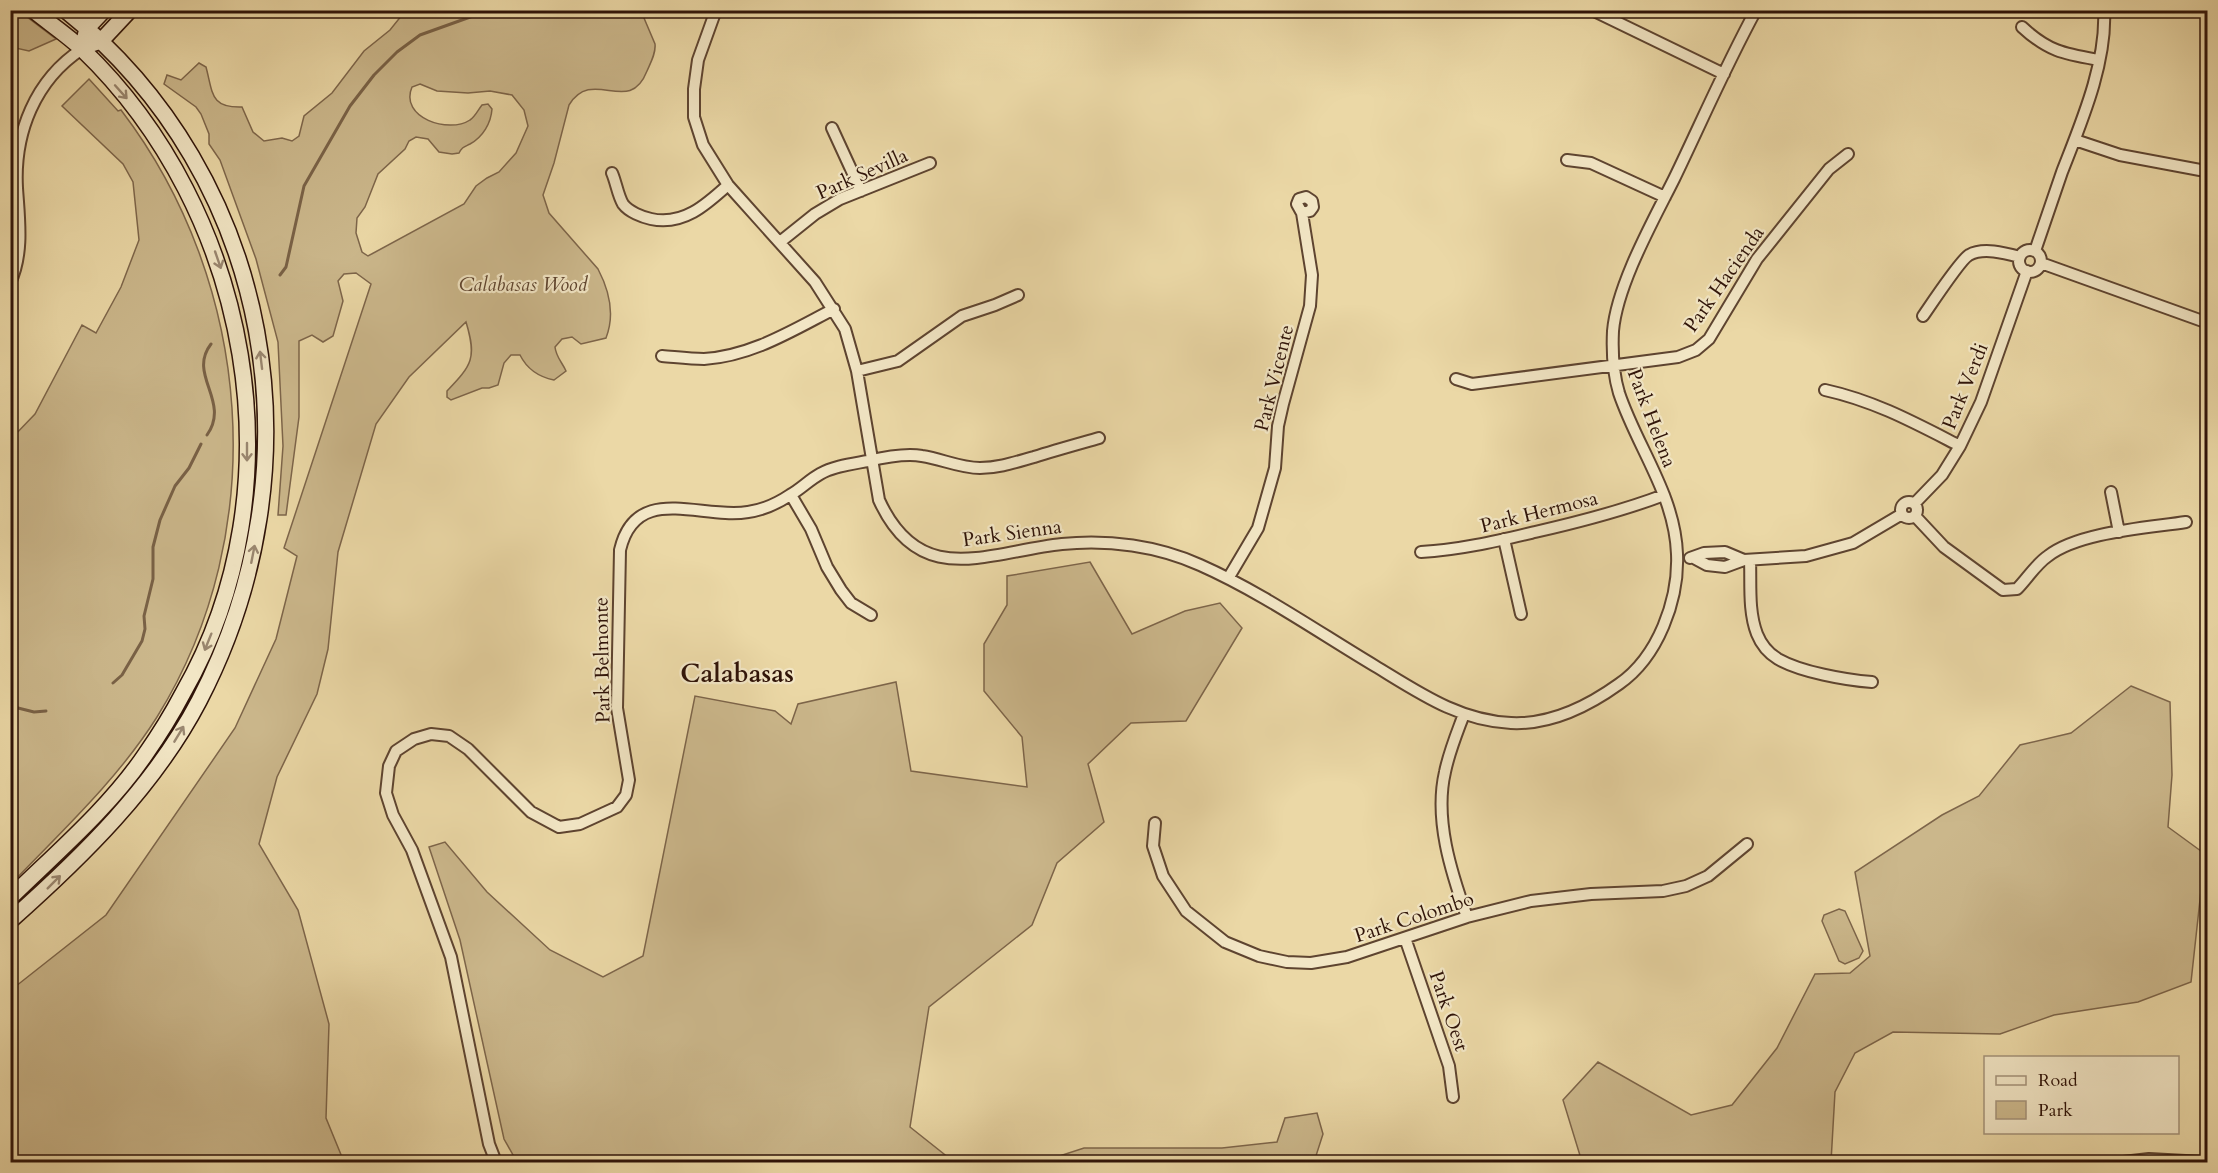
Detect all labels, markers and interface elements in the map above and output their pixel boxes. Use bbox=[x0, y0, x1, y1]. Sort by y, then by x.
one-way arrow bbox=[114, 85, 128, 100]
street label: Park Sevilla bbox=[812, 142, 912, 206]
street label: Park Hacienda bbox=[1677, 220, 1771, 337]
one-way arrow bbox=[213, 251, 224, 269]
park label: Calabasas Wood bbox=[459, 271, 589, 298]
street label: Park Vicente bbox=[1248, 322, 1300, 434]
street label: Park Verdi bbox=[1935, 338, 1995, 433]
one-way arrow bbox=[256, 351, 267, 371]
street label: Park Helena bbox=[1621, 365, 1683, 472]
one-way arrow bbox=[241, 442, 253, 462]
street label: Park Hermosa bbox=[1478, 484, 1601, 540]
street label: Park Sienna bbox=[961, 513, 1064, 553]
one-way arrow bbox=[248, 545, 259, 565]
street label: Park Belmonte bbox=[587, 597, 617, 723]
one-way arrow bbox=[202, 632, 213, 651]
district label: Calabasas bbox=[680, 656, 794, 691]
one-way arrow bbox=[174, 726, 186, 743]
one-way arrow bbox=[46, 874, 61, 889]
street label: Park Colombo bbox=[1351, 885, 1477, 949]
street label: Park Oest bbox=[1423, 967, 1476, 1055]
legend bbox=[1984, 1056, 2179, 1134]
text: Road bbox=[2038, 1068, 2078, 1093]
text: Park bbox=[2038, 1098, 2073, 1123]

